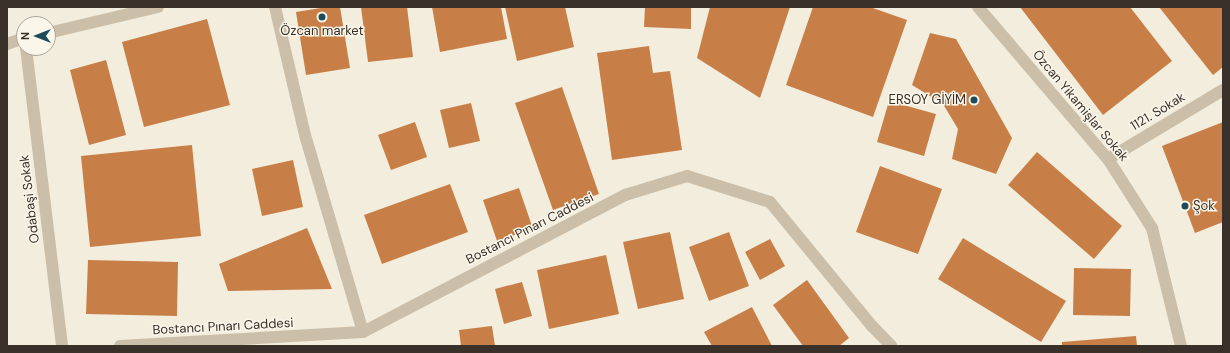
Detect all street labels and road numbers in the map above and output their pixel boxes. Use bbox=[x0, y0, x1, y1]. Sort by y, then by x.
street label: Özcan Yikamişlar Sokak bbox=[1029, 47, 1131, 165]
street label: 1121. Sokak bbox=[1128, 90, 1188, 134]
street label: Odabaşi Sokak bbox=[17, 154, 43, 244]
street label: Bostancı Pınarı Caddesi bbox=[464, 190, 596, 268]
street label: Bostancı Pınarı Caddesi bbox=[152, 316, 294, 338]

